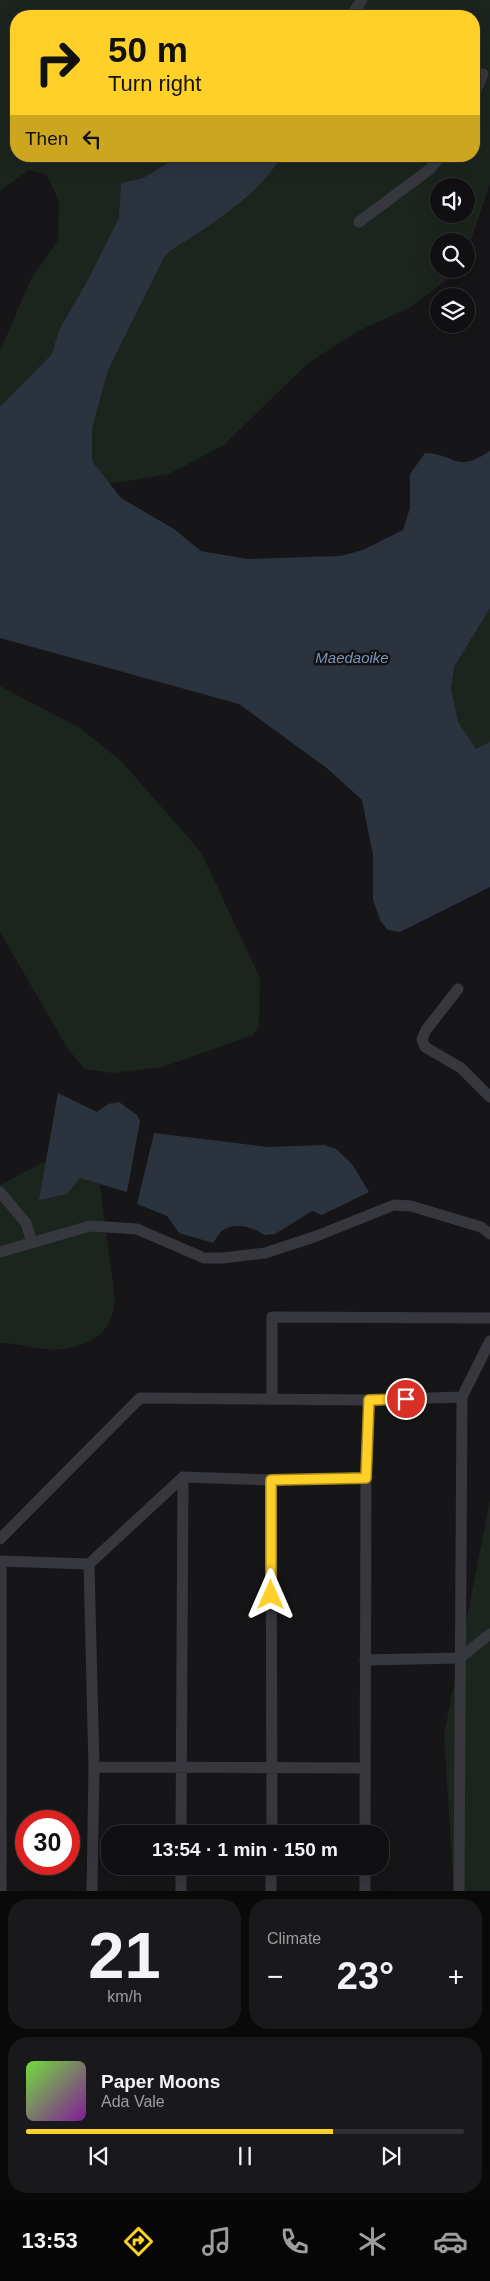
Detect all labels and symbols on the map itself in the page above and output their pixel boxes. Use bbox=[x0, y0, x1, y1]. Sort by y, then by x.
water label: Maedaoike bbox=[315, 649, 389, 666]
pin bbox=[385, 1378, 427, 1420]
position arrow bbox=[244, 1568, 296, 1620]
speed limit sign: 30 bbox=[15, 1810, 80, 1875]

